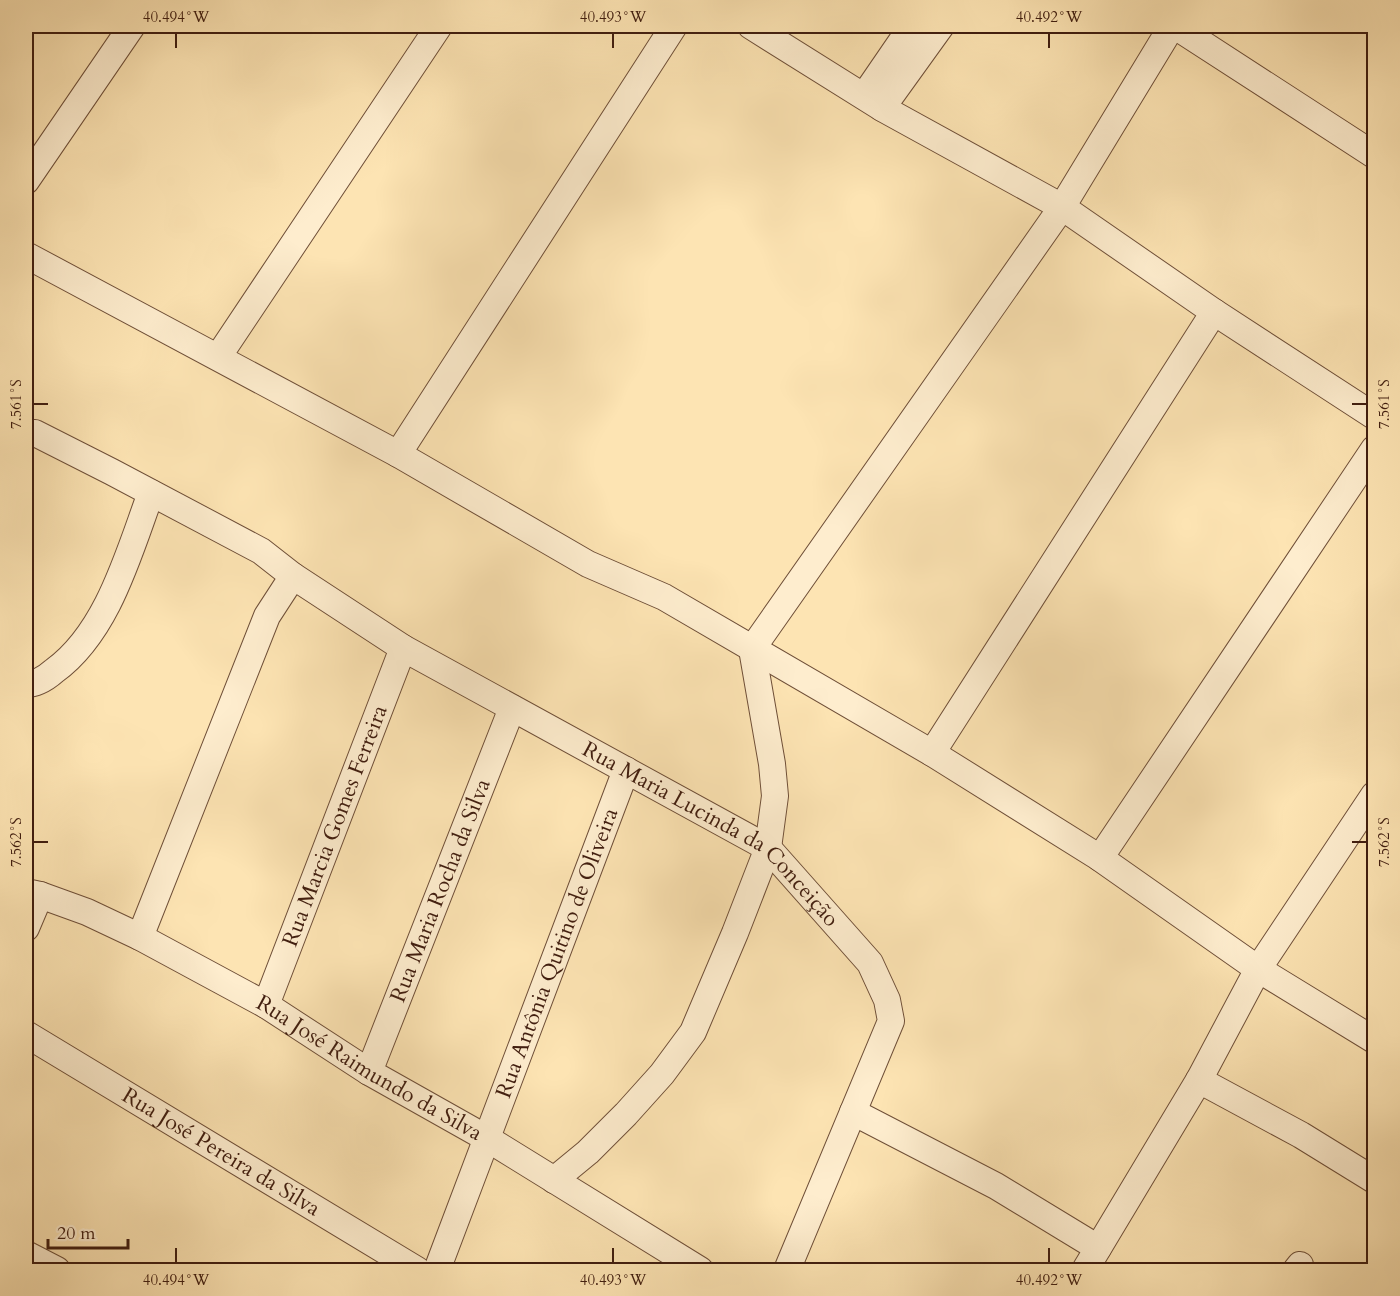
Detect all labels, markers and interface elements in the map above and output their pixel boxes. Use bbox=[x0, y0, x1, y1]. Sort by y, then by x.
text: 40.494°W bbox=[143, 7, 210, 27]
text: 40.493°W bbox=[580, 7, 647, 27]
text: 40.492°W bbox=[1016, 7, 1083, 27]
text: 7.561°S bbox=[6, 379, 26, 429]
text: 7.561°S bbox=[1374, 379, 1394, 429]
street label: Rua Marcia Gomes Ferreira bbox=[275, 700, 395, 951]
street label: Rua Maria Lucinda da Conceição bbox=[577, 734, 846, 933]
street label: Rua Maria Rocha da Silva bbox=[383, 774, 498, 1007]
street label: Rua Antônia Quitino de Oliveira bbox=[488, 803, 626, 1102]
text: 7.562°S bbox=[6, 817, 26, 867]
text: 7.562°S bbox=[1374, 817, 1394, 867]
street label: Rua José Raimundo da Silva bbox=[251, 988, 488, 1148]
street label: Rua José Pereira da Silva bbox=[116, 1080, 326, 1223]
scale bar bbox=[48, 1212, 128, 1250]
text: 20 m bbox=[57, 1221, 96, 1246]
text: 40.494°W bbox=[143, 1270, 210, 1290]
text: 40.493°W bbox=[580, 1270, 647, 1290]
text: 40.492°W bbox=[1016, 1270, 1083, 1290]

